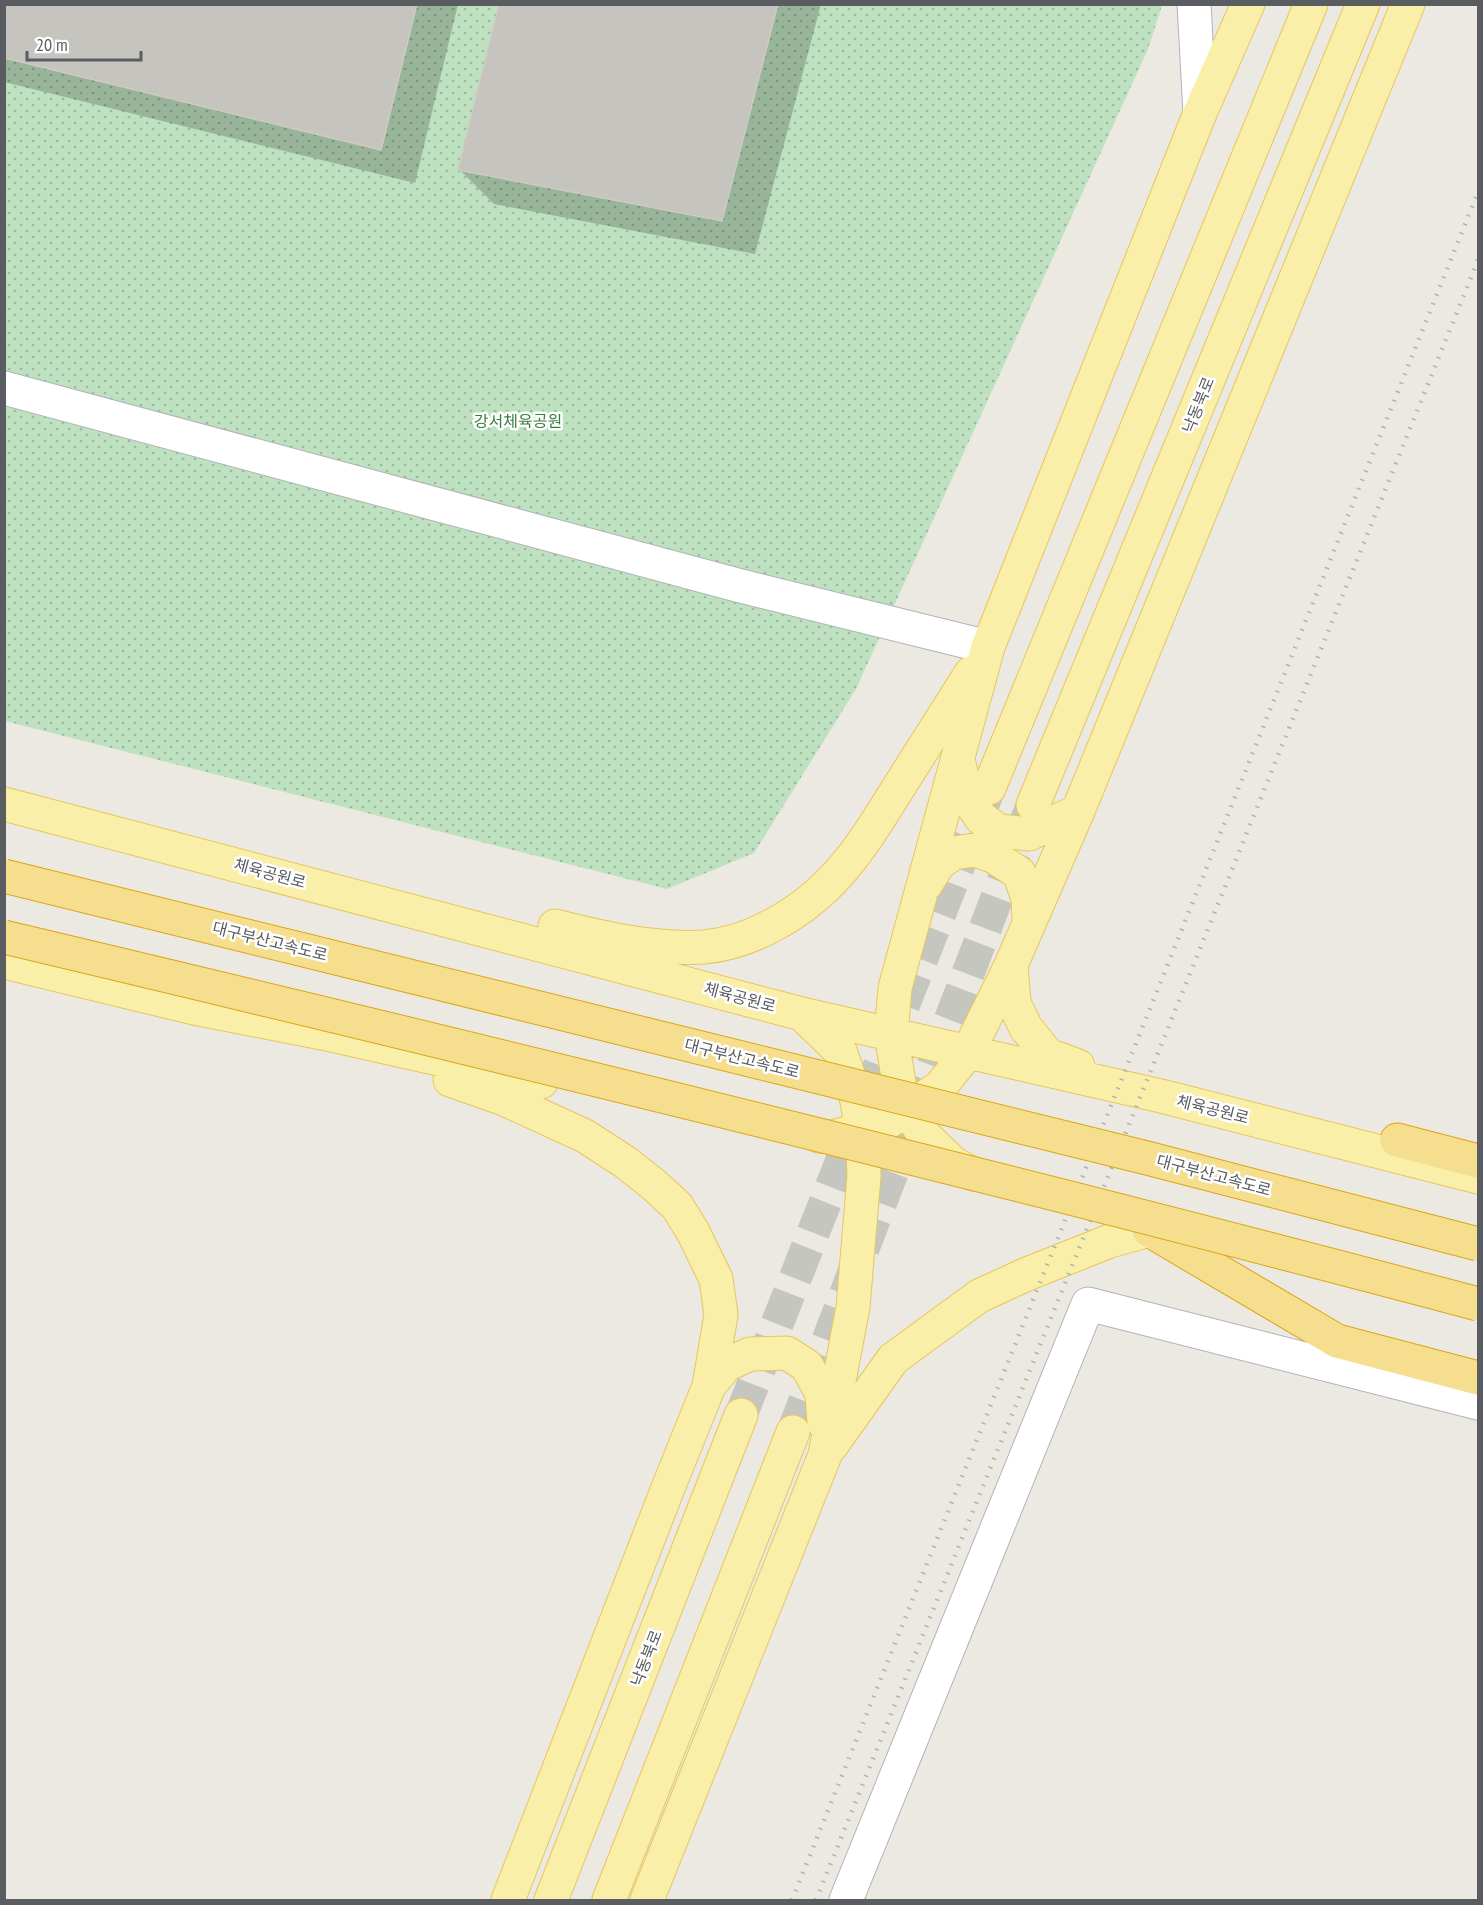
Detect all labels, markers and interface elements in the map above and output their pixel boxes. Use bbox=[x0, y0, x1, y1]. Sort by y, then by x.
scale bar bbox=[27, 24, 141, 62]
text: 20 m bbox=[36, 33, 68, 56]
street label: 낙동북로 bbox=[1178, 374, 1218, 436]
park label: 강서체육공원 bbox=[474, 411, 562, 431]
street label: 체육공원로 bbox=[232, 854, 308, 892]
street label: 대구부산고속도로 bbox=[210, 917, 330, 965]
street label: 체육공원로 bbox=[702, 978, 778, 1016]
street label: 대구부산고속도로 bbox=[682, 1034, 802, 1082]
street label: 체육공원로 bbox=[1175, 1090, 1251, 1128]
street label: 대구부산고속도로 bbox=[1155, 1150, 1274, 1200]
street label: 낙동북로 bbox=[626, 1627, 666, 1689]

